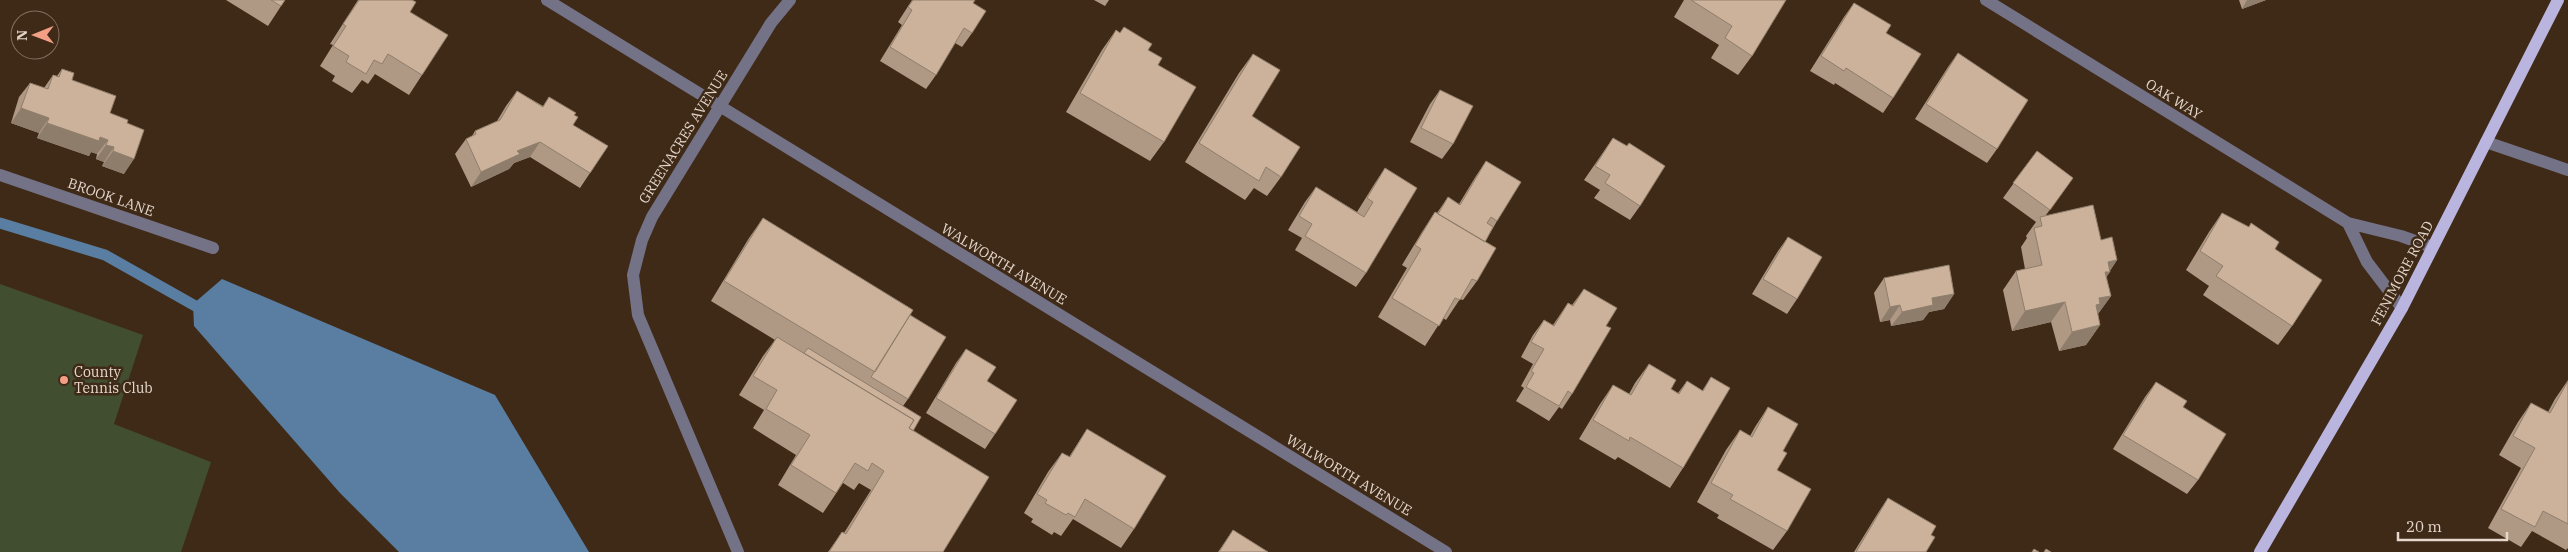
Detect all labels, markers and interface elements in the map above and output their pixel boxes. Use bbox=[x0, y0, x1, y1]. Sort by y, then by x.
north arrow bbox=[10, 10, 60, 60]
text: N bbox=[13, 30, 31, 41]
street label: GREENACRES AVENUE bbox=[635, 67, 731, 207]
street label: OAK WAY bbox=[2142, 75, 2206, 123]
street label: BROOK LANE bbox=[66, 174, 156, 220]
street label: FENIMORE ROAD bbox=[2367, 218, 2437, 328]
street label: WALWORTH AVENUE bbox=[938, 219, 1070, 309]
place label: County Tennis Club bbox=[74, 363, 153, 397]
marker: County Tennis Club bbox=[58, 374, 70, 386]
street label: WALWORTH AVENUE bbox=[1283, 430, 1415, 520]
scale bar bbox=[2398, 510, 2507, 542]
text: 20 m bbox=[2406, 517, 2442, 536]

